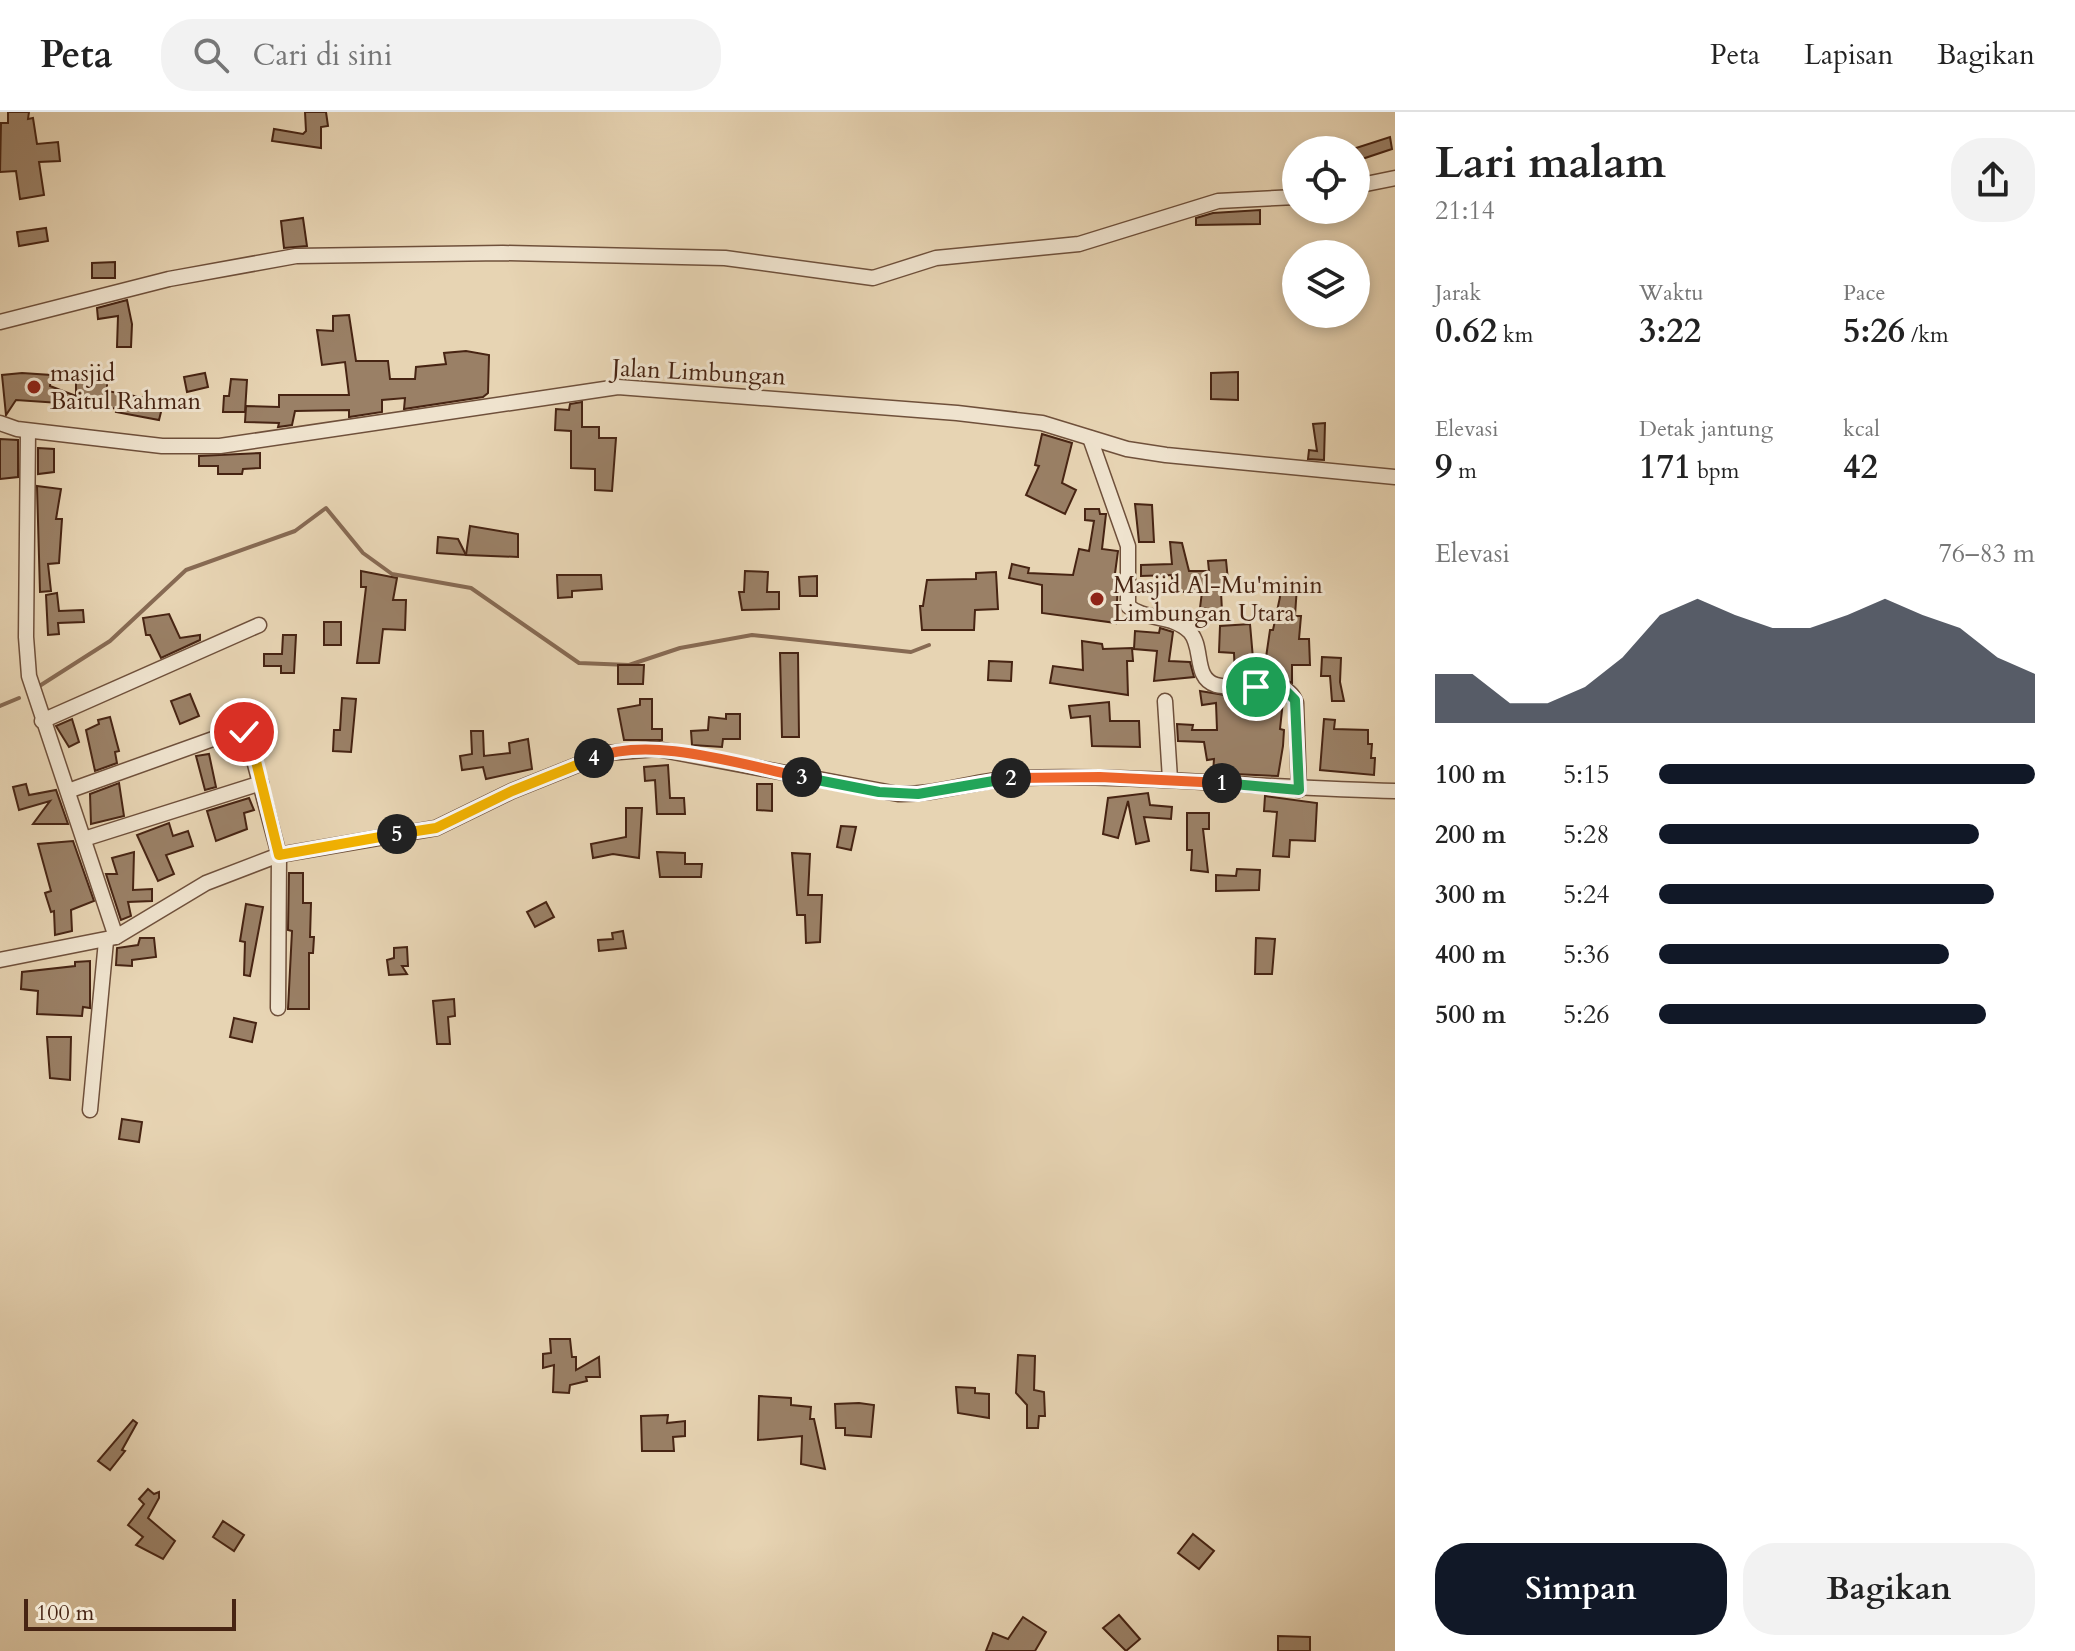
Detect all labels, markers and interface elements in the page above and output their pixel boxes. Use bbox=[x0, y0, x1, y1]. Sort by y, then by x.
search box bbox=[161, 19, 721, 91]
text: Peta bbox=[40, 29, 113, 81]
icon: search bbox=[189, 33, 233, 77]
text: Cari di sini bbox=[253, 35, 392, 76]
text: Peta bbox=[1710, 36, 1760, 74]
text: Lapisan bbox=[1804, 36, 1893, 74]
text: Bagikan bbox=[1937, 36, 2035, 74]
text: Lari malam bbox=[1435, 133, 1666, 193]
map controls bbox=[1282, 136, 1370, 328]
button: locate bbox=[1282, 136, 1370, 224]
button: share bbox=[1951, 138, 2035, 222]
text: 21:14 bbox=[1435, 193, 1495, 228]
button: layers bbox=[1282, 240, 1370, 328]
text: Jarak bbox=[1435, 278, 1481, 308]
text: Waktu bbox=[1639, 278, 1704, 308]
text: Pace bbox=[1843, 278, 1886, 308]
text: 0.62 bbox=[1435, 308, 1497, 354]
text: 3:22 bbox=[1639, 308, 1701, 354]
text: 5:26 bbox=[1843, 308, 1905, 354]
text: km bbox=[1497, 320, 1533, 350]
text: /km bbox=[1905, 320, 1949, 350]
street label: Jalan Limbungan bbox=[608, 351, 787, 394]
place label: masjid Baitul Rahman bbox=[50, 357, 202, 418]
marker: masjid Baitul Rahman bbox=[25, 378, 43, 396]
text: Elevasi bbox=[1435, 414, 1498, 444]
text: Detak jantung bbox=[1639, 414, 1773, 444]
text: kcal bbox=[1843, 414, 1880, 444]
text: 9 bbox=[1435, 444, 1452, 490]
text: 171 bbox=[1639, 444, 1691, 490]
text: 42 bbox=[1843, 444, 1878, 490]
text: m bbox=[1452, 456, 1477, 486]
text: bpm bbox=[1691, 456, 1739, 486]
text: Elevasi bbox=[1435, 536, 1510, 571]
text: 76–83 m bbox=[1938, 536, 2035, 571]
place label: Masjid Al-Mu'minin Limbungan Utara bbox=[1113, 569, 1323, 630]
marker: Masjid Al-Mu'minin Limbungan Utara bbox=[1088, 590, 1106, 608]
pin bbox=[1222, 653, 1290, 721]
icon: arrive bbox=[1234, 665, 1278, 709]
pin bbox=[210, 698, 278, 766]
icon: check bbox=[222, 710, 266, 754]
pin: 4 bbox=[574, 738, 614, 778]
text: 4 bbox=[588, 743, 600, 773]
pin: 3 bbox=[782, 757, 822, 797]
text: 100 m bbox=[1435, 757, 1506, 792]
text: 5:15 bbox=[1563, 757, 1610, 792]
pin: 2 bbox=[991, 758, 1031, 798]
text: 3 bbox=[796, 762, 808, 792]
text: 2 bbox=[1005, 763, 1017, 793]
pin: 1 bbox=[1202, 763, 1242, 803]
text: 1 bbox=[1216, 768, 1228, 798]
pin: 5 bbox=[377, 814, 417, 854]
text: 200 m bbox=[1435, 817, 1506, 852]
text: 5:28 bbox=[1563, 817, 1610, 852]
text: 5 bbox=[391, 819, 403, 849]
text: 300 m bbox=[1435, 877, 1506, 912]
text: 5:24 bbox=[1563, 877, 1610, 912]
text: 400 m bbox=[1435, 937, 1506, 972]
text: 5:36 bbox=[1563, 937, 1610, 972]
text: 500 m bbox=[1435, 997, 1506, 1032]
text: 5:26 bbox=[1563, 997, 1610, 1032]
button: Simpan bbox=[1435, 1543, 1727, 1635]
button: Bagikan bbox=[1743, 1543, 2035, 1635]
scale bar bbox=[24, 1595, 236, 1631]
text: 100 m bbox=[36, 1598, 94, 1628]

